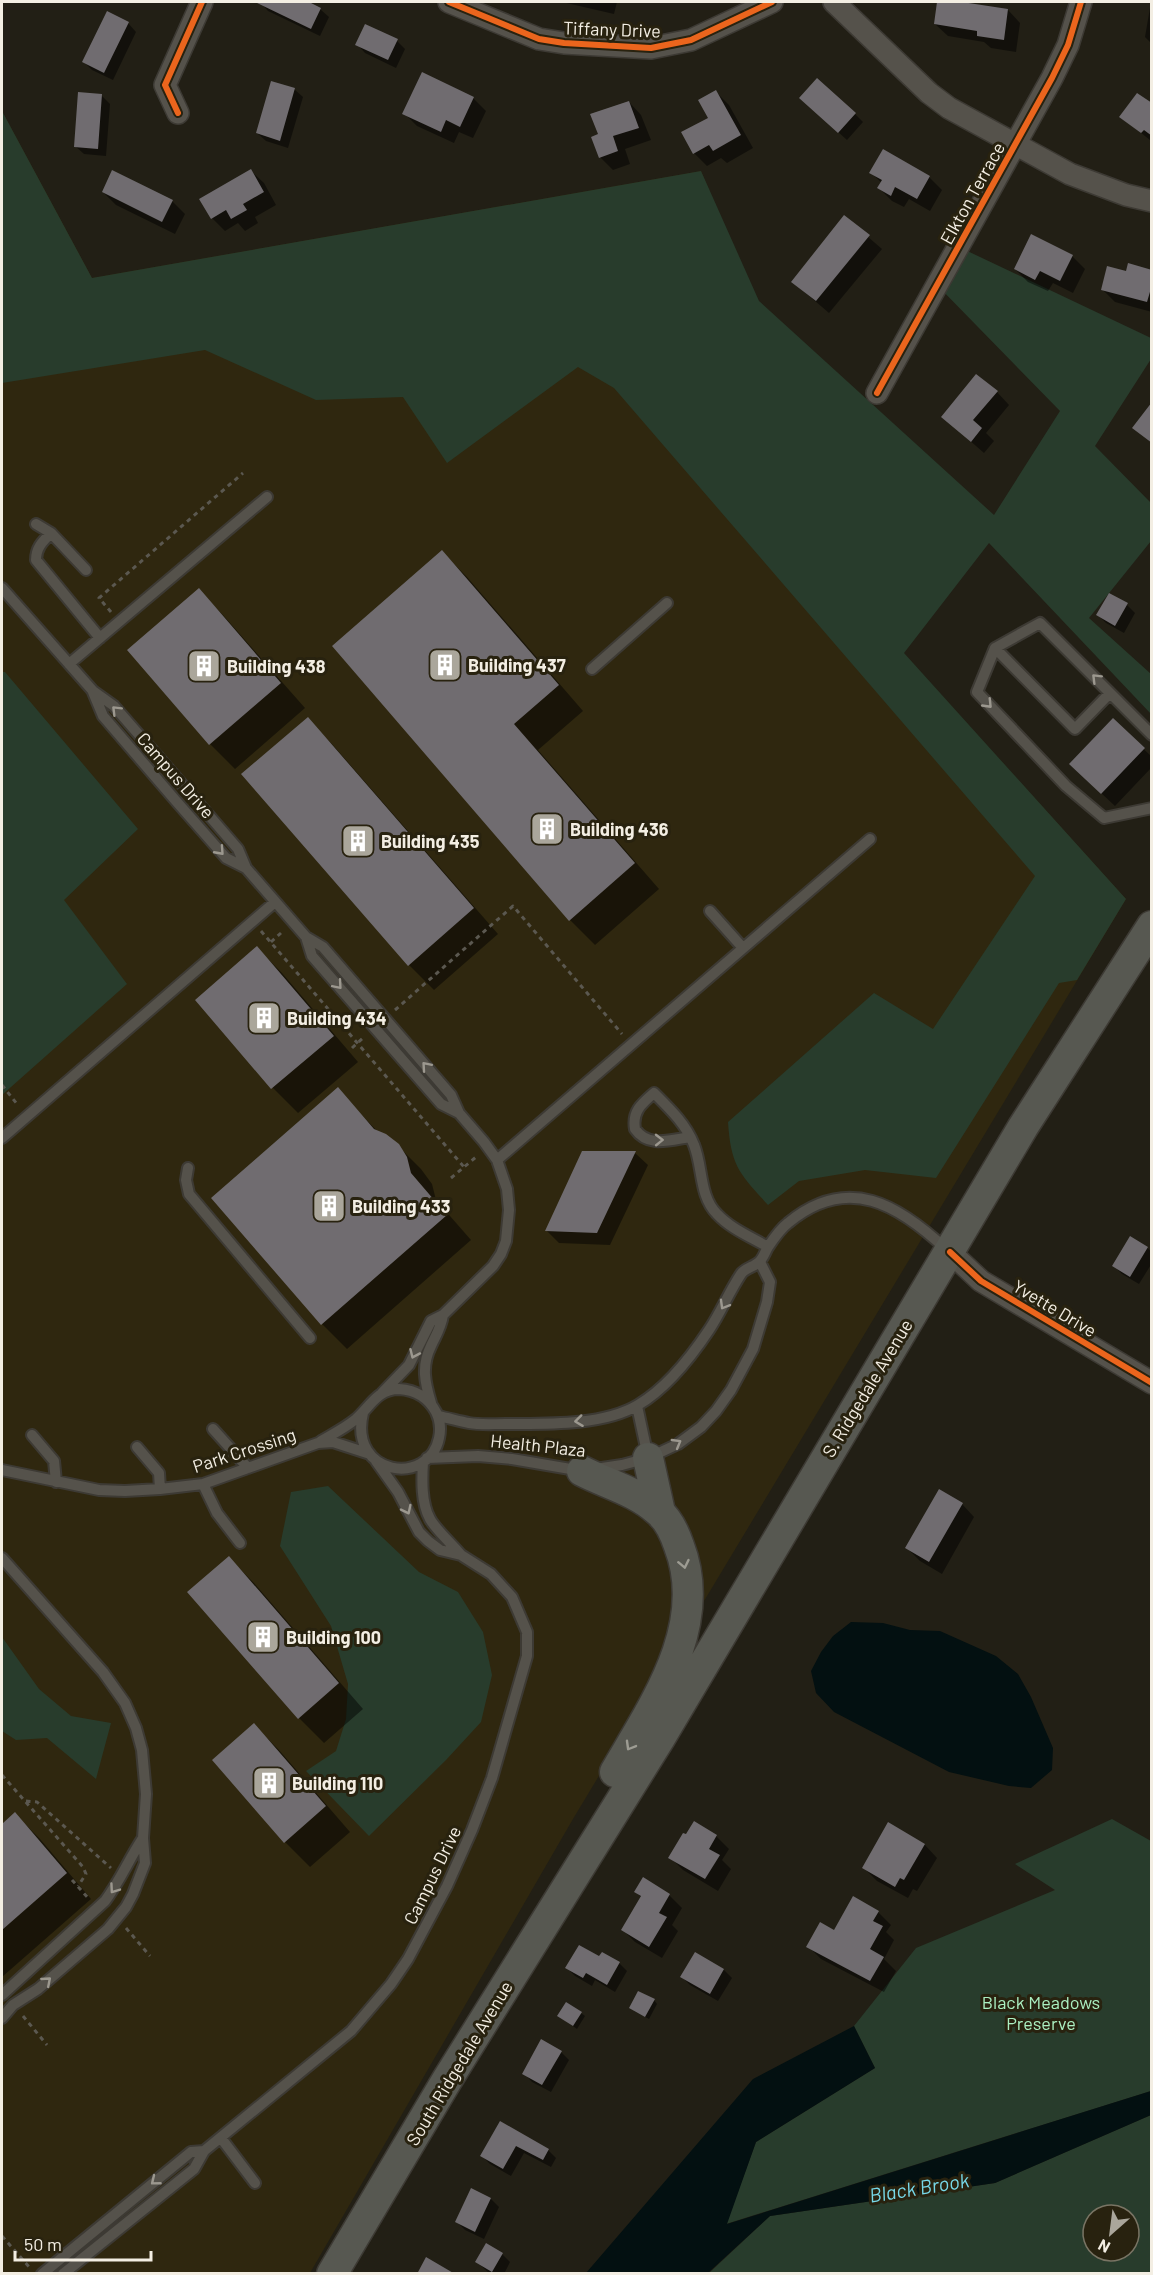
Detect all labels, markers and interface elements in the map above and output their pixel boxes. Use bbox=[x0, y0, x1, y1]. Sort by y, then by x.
street label: Tiffany Drive bbox=[563, 16, 661, 42]
street label: Elkton Terrace bbox=[935, 138, 1009, 248]
building icon: Building 437 bbox=[427, 647, 463, 683]
building icon: Building 438 bbox=[186, 648, 222, 684]
place label: Building 437 bbox=[468, 654, 566, 676]
place label: Building 438 bbox=[227, 655, 326, 677]
one-way arrow bbox=[1092, 675, 1103, 686]
one-way arrow bbox=[981, 697, 992, 708]
one-way arrow bbox=[113, 707, 124, 718]
street label: Campus Drive bbox=[133, 727, 219, 823]
building icon: Building 436 bbox=[529, 811, 565, 847]
place label: Building 436 bbox=[570, 818, 669, 840]
building icon: Building 435 bbox=[340, 823, 376, 859]
place label: Building 435 bbox=[381, 830, 480, 852]
one-way arrow bbox=[213, 844, 224, 855]
one-way arrow bbox=[330, 978, 341, 989]
building icon: Building 434 bbox=[246, 1000, 282, 1036]
place label: Building 434 bbox=[287, 1007, 387, 1029]
one-way arrow bbox=[422, 1062, 433, 1073]
one-way arrow bbox=[655, 1134, 664, 1146]
building icon: Building 433 bbox=[311, 1188, 347, 1224]
place label: Building 433 bbox=[352, 1195, 450, 1217]
street label: Yvette Drive bbox=[1009, 1275, 1101, 1341]
one-way arrow bbox=[720, 1299, 731, 1309]
street label: S. Ridgedale Avenue bbox=[817, 1315, 917, 1461]
one-way arrow bbox=[409, 1348, 421, 1359]
one-way arrow bbox=[574, 1414, 583, 1426]
street label: Park Crossing bbox=[190, 1423, 298, 1477]
street label: Health Plaza bbox=[489, 1429, 587, 1461]
one-way arrow bbox=[671, 1439, 681, 1451]
one-way arrow bbox=[400, 1504, 412, 1515]
one-way arrow bbox=[677, 1558, 690, 1568]
building icon: Building 100 bbox=[245, 1619, 281, 1655]
place label: Building 100 bbox=[286, 1626, 381, 1648]
one-way arrow bbox=[626, 1740, 638, 1750]
building icon: Building 110 bbox=[251, 1765, 287, 1801]
place label: Building 110 bbox=[292, 1772, 383, 1794]
street label: Campus Drive bbox=[399, 1822, 465, 1928]
one-way arrow bbox=[110, 1882, 121, 1893]
one-way arrow bbox=[40, 1977, 51, 1988]
street label: South Ridgedale Avenue bbox=[401, 1977, 517, 2149]
park label: Black Meadows Preserve bbox=[982, 1991, 1100, 2034]
water label: Black Brook bbox=[867, 2167, 971, 2207]
one-way arrow bbox=[151, 2174, 162, 2185]
north arrow bbox=[1081, 2203, 1141, 2263]
scale bar bbox=[15, 2224, 152, 2262]
text: 50 m bbox=[24, 2233, 62, 2255]
text: N bbox=[1095, 2236, 1113, 2258]

